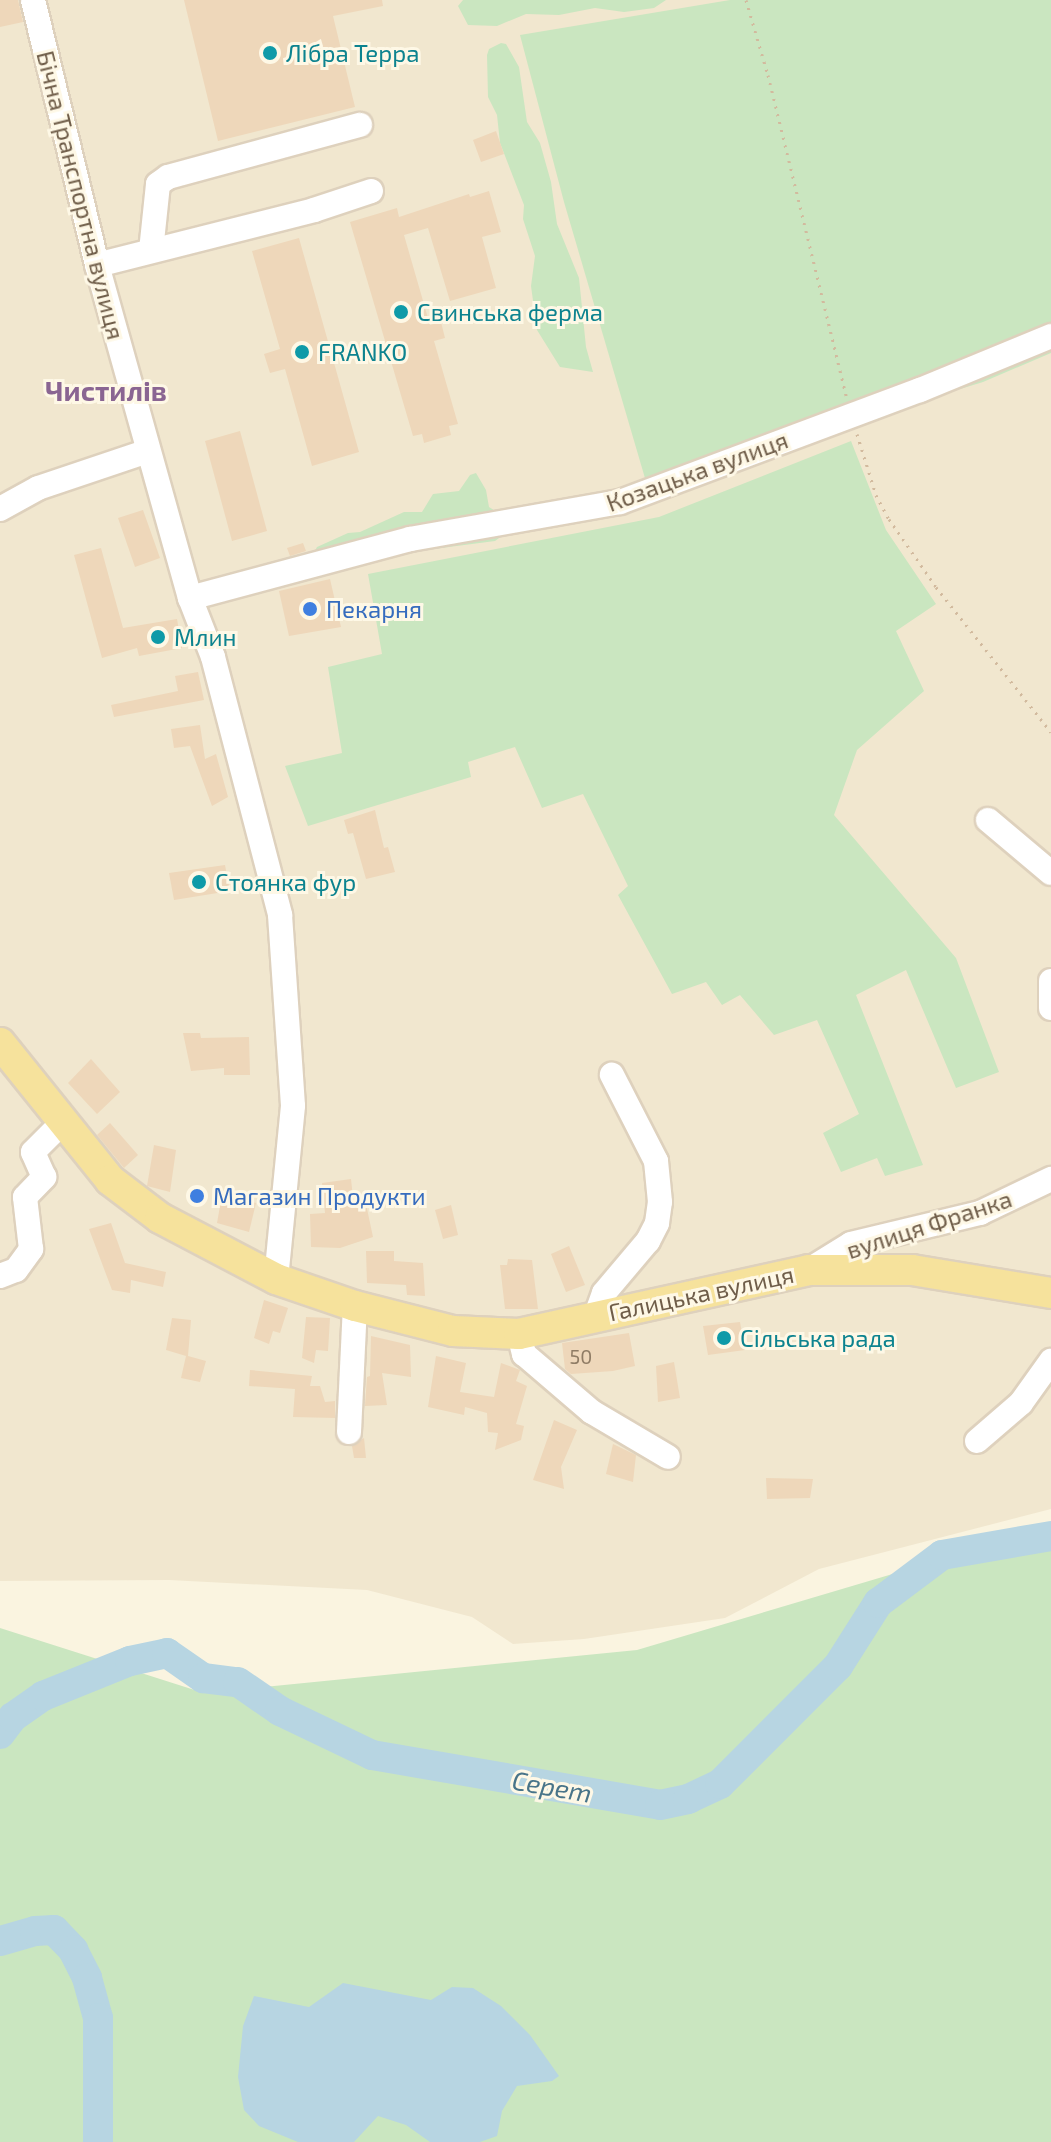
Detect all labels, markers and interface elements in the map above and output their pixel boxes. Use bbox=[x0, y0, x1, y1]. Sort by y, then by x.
place label: Лібра Терра bbox=[286, 39, 419, 67]
marker: Лібра Терра bbox=[261, 44, 279, 62]
street label: Бічна Транспортна вулиця bbox=[31, 48, 131, 342]
place label: Свинська ферма bbox=[417, 298, 603, 326]
marker: Свинська ферма bbox=[392, 303, 410, 321]
place label: FRANKO bbox=[318, 338, 407, 366]
marker: FRANKO bbox=[293, 343, 311, 361]
district label: Чистилів bbox=[45, 373, 167, 407]
street label: Козацька вулиця bbox=[602, 425, 792, 517]
place label: Пекарня bbox=[326, 595, 422, 623]
marker: Пекарня bbox=[301, 600, 319, 618]
place label: Млин bbox=[174, 623, 237, 651]
marker: Млин bbox=[149, 628, 167, 646]
place label: Стоянка фур bbox=[215, 868, 356, 896]
marker: Стоянка фур bbox=[190, 873, 208, 891]
place label: Магазин Продукти bbox=[213, 1182, 426, 1210]
street label: вулиця Франка bbox=[843, 1184, 1015, 1264]
marker: Магазин Продукти bbox=[188, 1187, 206, 1205]
street label: Галицька вулиця bbox=[606, 1259, 796, 1327]
place label: Сільська рада bbox=[740, 1324, 896, 1352]
marker: Сільська рада bbox=[715, 1329, 733, 1347]
house number: 50 bbox=[570, 1344, 592, 1368]
water label: Серет bbox=[510, 1764, 594, 1808]

